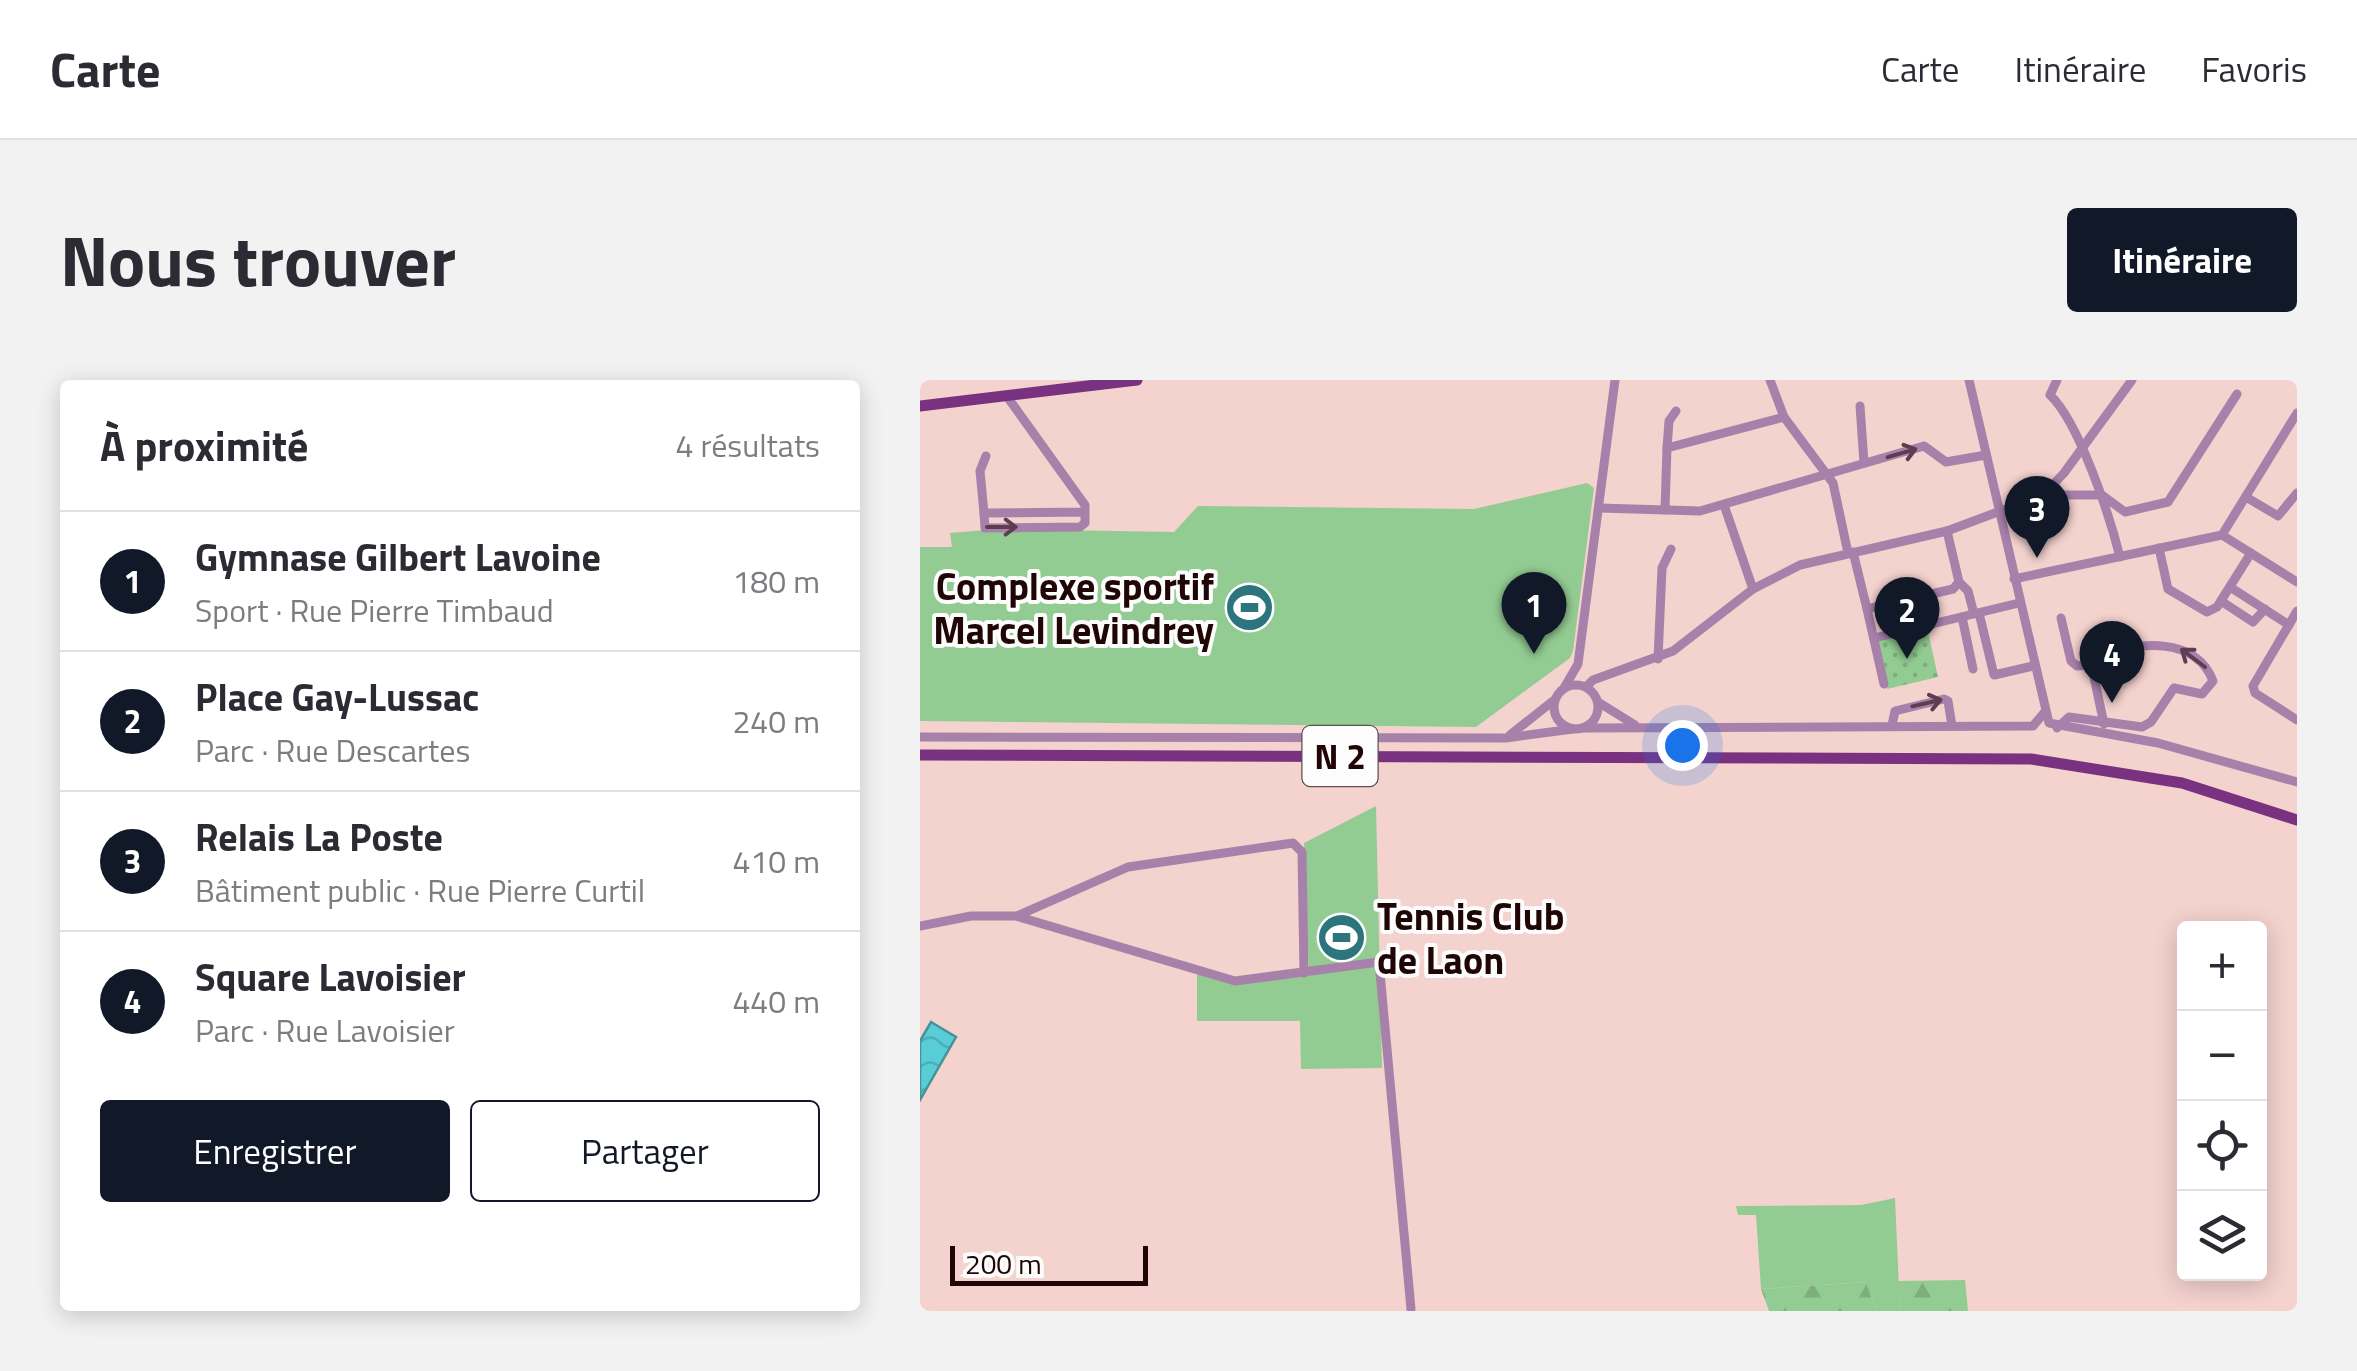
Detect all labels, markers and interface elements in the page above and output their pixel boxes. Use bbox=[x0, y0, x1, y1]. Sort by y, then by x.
text: Carte bbox=[50, 33, 160, 106]
text: Carte bbox=[1881, 42, 1960, 96]
text: Itinéraire bbox=[2015, 42, 2146, 96]
text: Favoris bbox=[2201, 42, 2307, 96]
text: Nous trouver bbox=[60, 207, 456, 313]
button: Itinéraire bbox=[2067, 208, 2297, 312]
text: À proximité bbox=[100, 413, 308, 477]
text: 4 résultats bbox=[675, 421, 820, 469]
one-way arrow bbox=[1886, 442, 1917, 461]
pin: 3 bbox=[2004, 476, 2070, 558]
one-way arrow bbox=[986, 518, 1018, 537]
text: Gymnase Gilbert Lavoine bbox=[195, 528, 601, 586]
text: 1 bbox=[124, 557, 141, 605]
text: 180 m bbox=[732, 557, 820, 605]
place label: Complexe sportif Marcel Levindrey bbox=[933, 557, 1214, 659]
pin: 1 bbox=[1502, 572, 1566, 654]
pin: 2 bbox=[1874, 576, 1940, 659]
sports icon: Complexe sportif Marcel Levindrey bbox=[1223, 582, 1275, 634]
text: Sport · Rue Pierre Timbaud bbox=[195, 586, 554, 634]
pin: 4 bbox=[2080, 620, 2144, 703]
one-way arrow bbox=[2180, 648, 2207, 669]
text: Place Gay-Lussac bbox=[195, 668, 479, 726]
one-way arrow bbox=[1910, 693, 1942, 711]
text: 2 bbox=[124, 697, 141, 745]
text: 240 m bbox=[732, 697, 820, 745]
your location bbox=[1657, 720, 1708, 771]
text: Parc · Rue Descartes bbox=[195, 726, 470, 774]
road number: N 2 bbox=[1302, 726, 1378, 786]
text: Relais La Poste bbox=[195, 808, 443, 866]
text: 3 bbox=[124, 837, 141, 885]
text: 410 m bbox=[732, 837, 820, 885]
text: Bâtiment public · Rue Pierre Curtil bbox=[195, 866, 645, 914]
place label: Tennis Club de Laon bbox=[1377, 887, 1564, 989]
sports icon: Tennis Club de Laon bbox=[1316, 912, 1368, 964]
map controls bbox=[2177, 921, 2267, 1281]
button: + bbox=[2177, 921, 2267, 1011]
text: Square Lavoisier bbox=[195, 948, 466, 1006]
text: 4 bbox=[124, 977, 141, 1025]
text: 440 m bbox=[732, 977, 820, 1025]
text: Parc · Rue Lavoisier bbox=[195, 1006, 455, 1054]
button: − bbox=[2177, 1011, 2267, 1101]
button: Enregistrer bbox=[100, 1100, 450, 1202]
button: Partager bbox=[470, 1100, 820, 1202]
button: locate bbox=[2177, 1101, 2267, 1191]
button: layers bbox=[2177, 1191, 2267, 1281]
scale bar bbox=[950, 1241, 1148, 1286]
text: 200 m bbox=[965, 1242, 1042, 1285]

